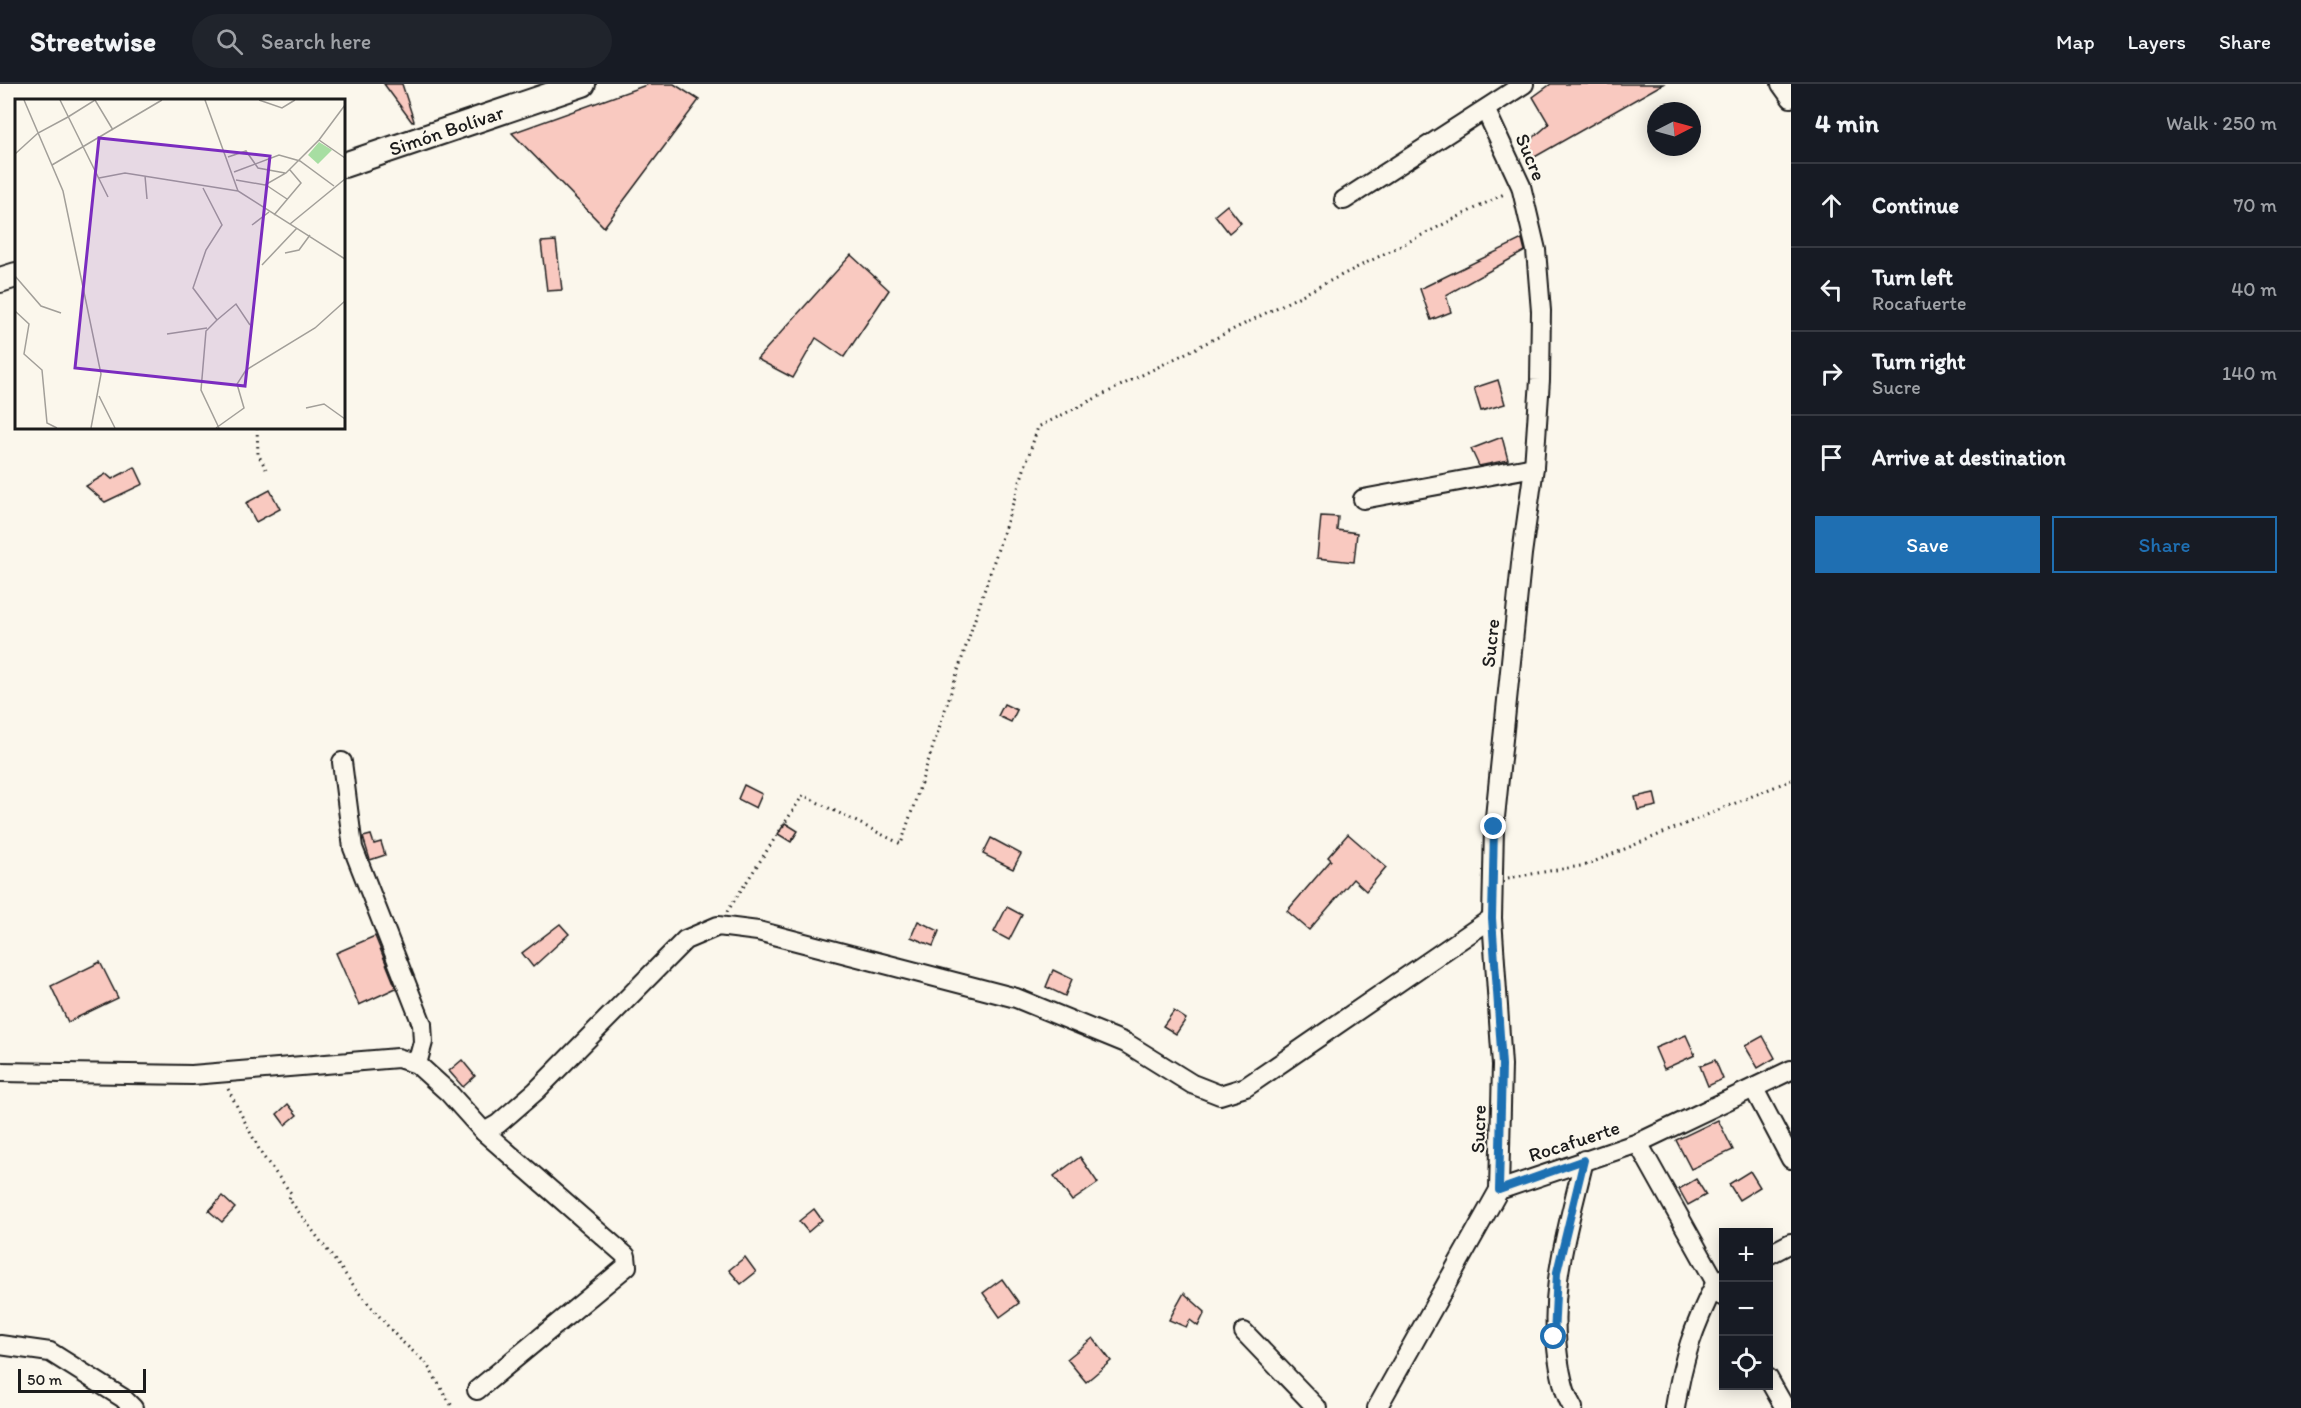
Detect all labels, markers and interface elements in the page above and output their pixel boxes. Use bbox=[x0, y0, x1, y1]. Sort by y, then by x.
search box bbox=[192, 14, 612, 68]
text: Streetwise bbox=[30, 24, 156, 58]
icon: search bbox=[213, 25, 246, 58]
text: Search here bbox=[261, 28, 371, 55]
text: Map bbox=[2056, 29, 2095, 54]
text: Layers bbox=[2128, 29, 2186, 54]
text: Share bbox=[2219, 29, 2271, 54]
inset map bbox=[15, 99, 345, 429]
street label: Simón Bolívar bbox=[386, 100, 507, 161]
north arrow bbox=[1647, 102, 1701, 156]
text: 4 min bbox=[1815, 107, 1879, 139]
text: Walk · 250 m bbox=[2166, 111, 2277, 135]
street label: Sucre bbox=[1510, 130, 1552, 184]
icon: ahead bbox=[1815, 189, 1848, 222]
text: Continue bbox=[1872, 192, 1959, 219]
text: 70 m bbox=[2233, 193, 2277, 217]
text: Turn left bbox=[1872, 264, 1953, 291]
icon: left bbox=[1815, 273, 1848, 306]
text: 40 m bbox=[2231, 277, 2277, 301]
text: Rocafuerte bbox=[1872, 291, 1967, 315]
text: Turn right bbox=[1872, 348, 1966, 375]
icon: right bbox=[1815, 357, 1848, 390]
text: 140 m bbox=[2222, 361, 2277, 385]
text: Sucre bbox=[1872, 375, 1921, 399]
icon: arrive bbox=[1815, 441, 1848, 474]
text: Arrive at destination bbox=[1872, 444, 2066, 471]
button: Save bbox=[1815, 516, 2040, 573]
button: Share bbox=[2052, 516, 2277, 573]
street label: Sucre bbox=[1476, 618, 1504, 668]
route end bbox=[1480, 813, 1506, 839]
street label: Sucre bbox=[1465, 1104, 1491, 1154]
street label: Rocafuerte bbox=[1525, 1115, 1623, 1167]
map controls bbox=[1719, 1228, 1773, 1390]
button: + bbox=[1719, 1228, 1773, 1282]
button: − bbox=[1719, 1282, 1773, 1336]
route start bbox=[1540, 1323, 1566, 1349]
button: locate bbox=[1719, 1336, 1773, 1390]
scale bar bbox=[18, 1366, 146, 1394]
text: 50 m bbox=[27, 1370, 62, 1389]

